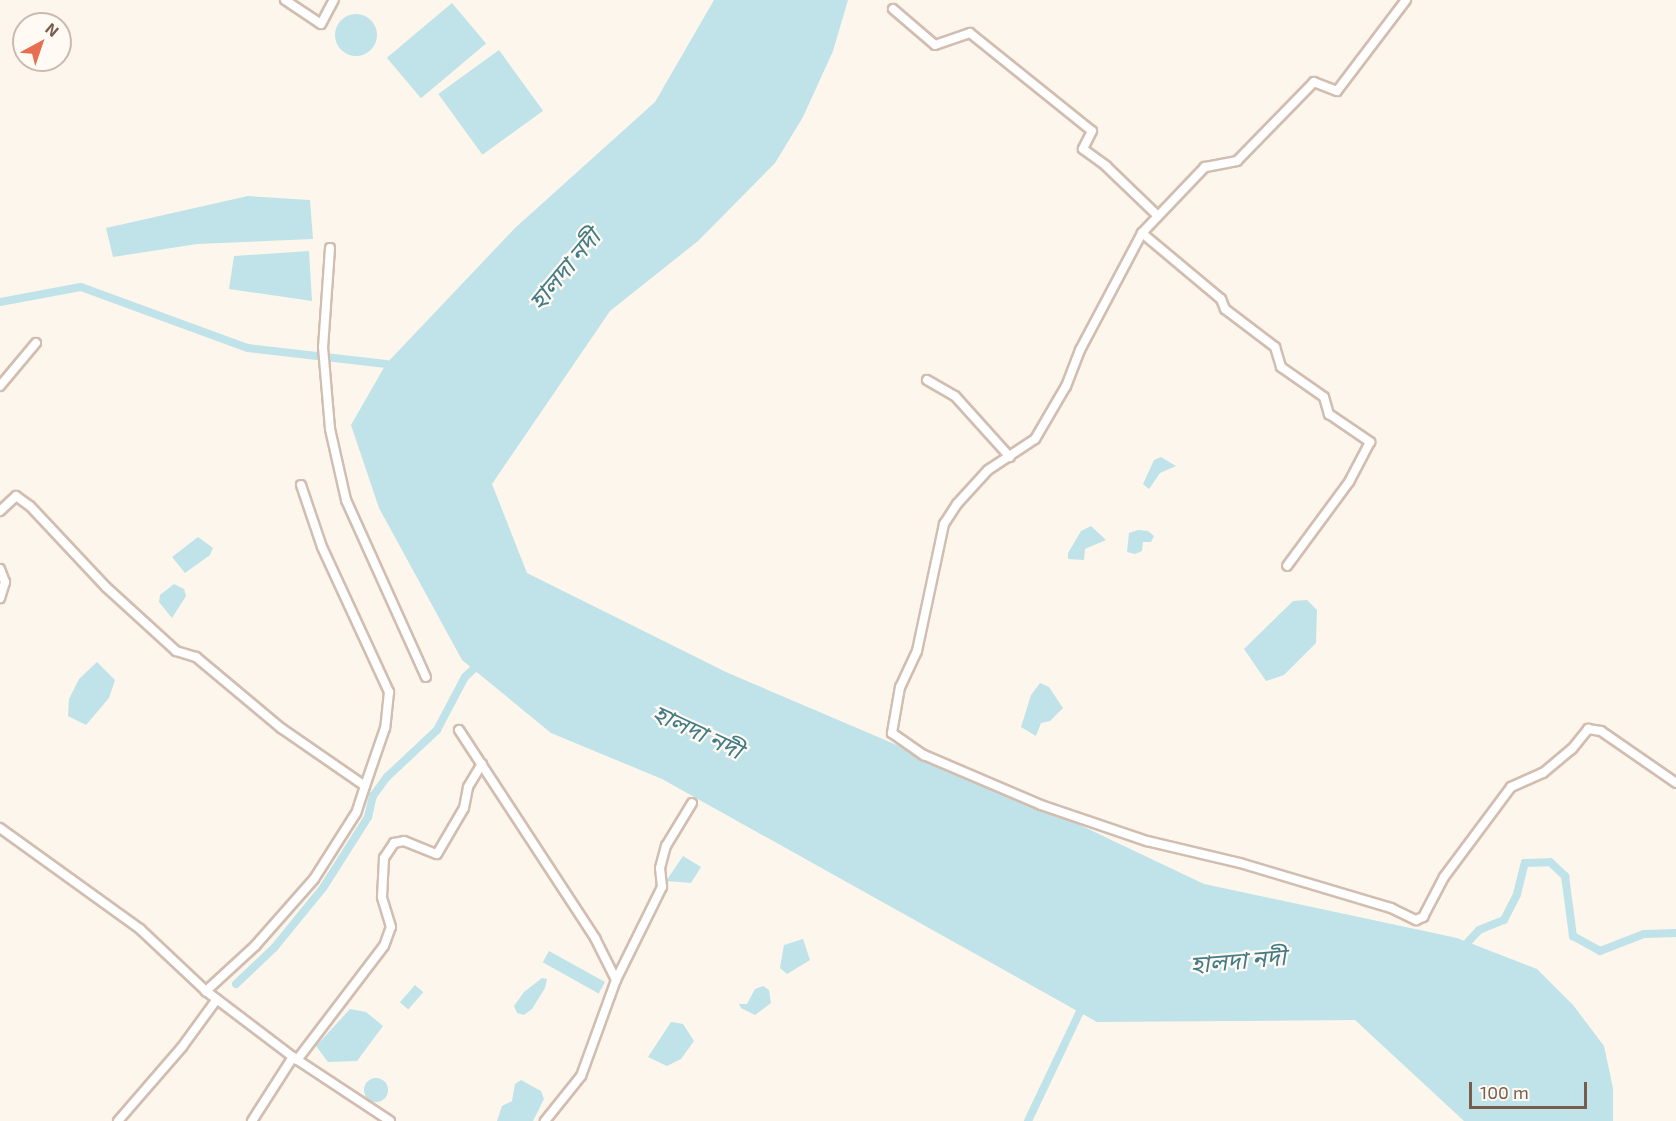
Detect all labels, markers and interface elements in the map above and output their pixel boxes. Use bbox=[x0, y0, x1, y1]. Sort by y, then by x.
north arrow bbox=[12, 12, 72, 72]
text: N bbox=[42, 18, 63, 40]
water label: হালদা নদী bbox=[522, 223, 606, 315]
water label: হালদা নদী bbox=[648, 698, 748, 764]
water label: হালদা নদী bbox=[1189, 941, 1287, 979]
scale bar bbox=[1472, 1070, 1590, 1108]
text: 100 m bbox=[1480, 1081, 1529, 1103]

